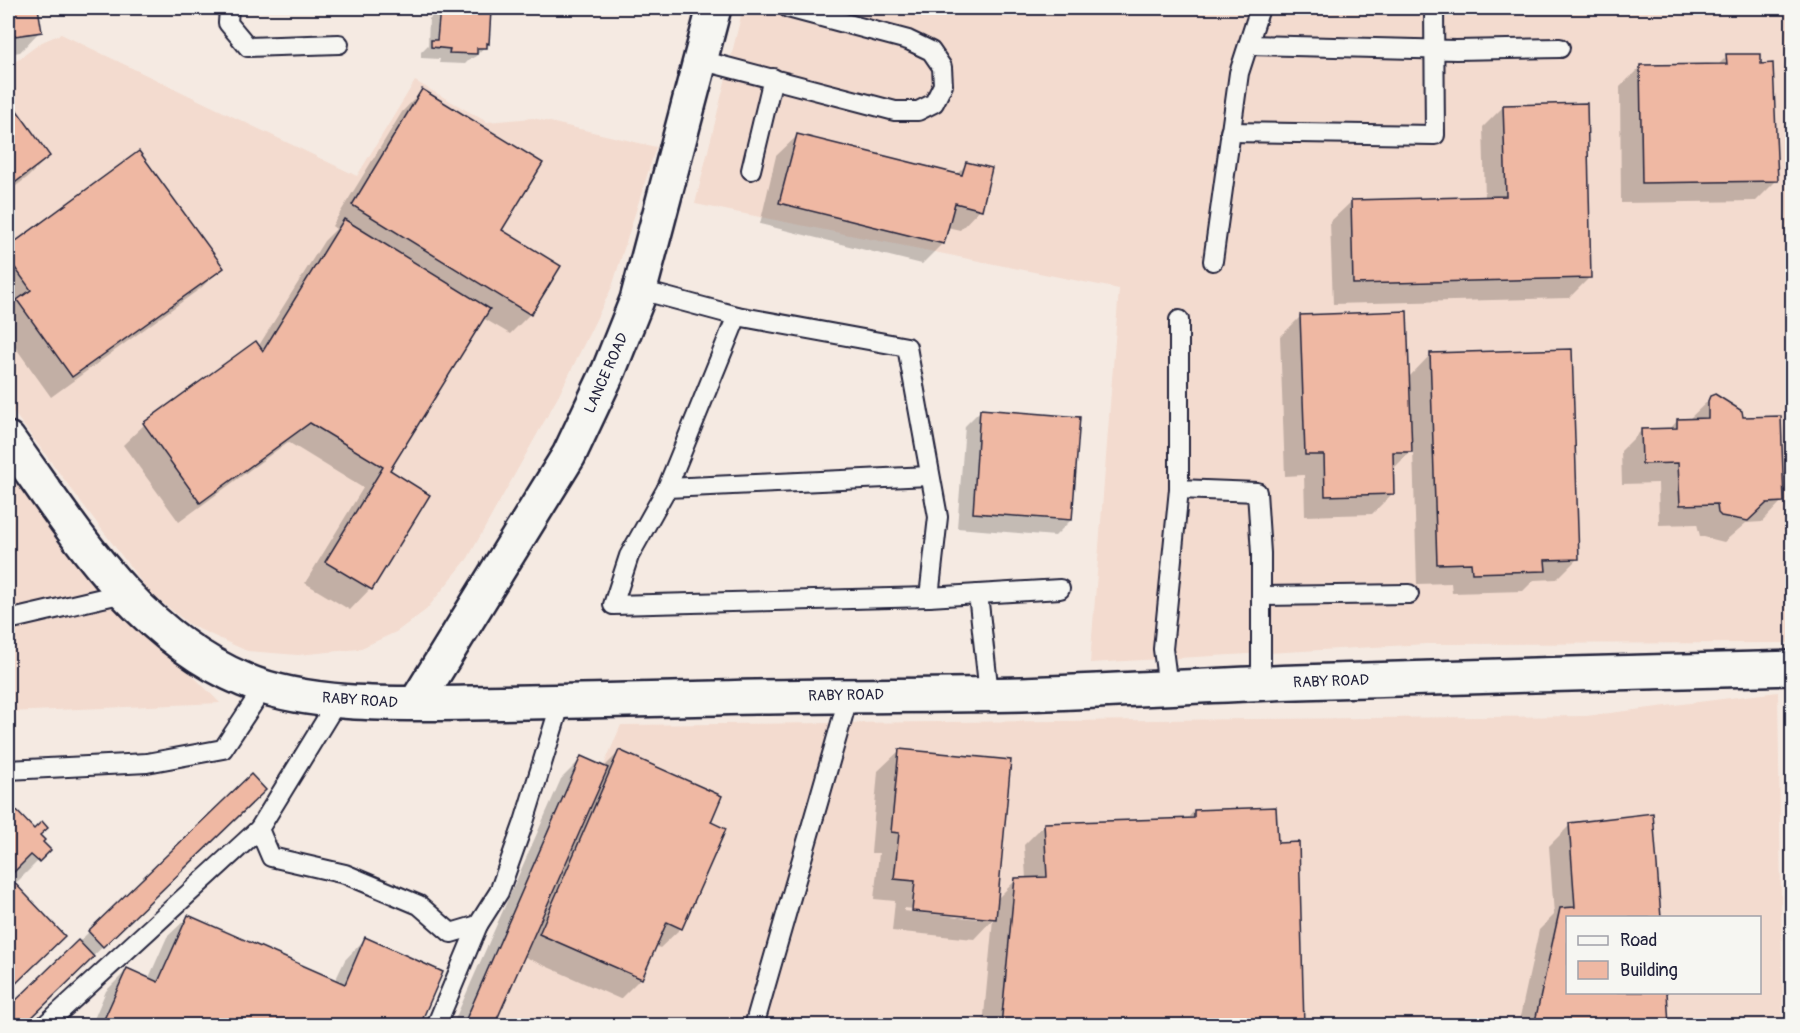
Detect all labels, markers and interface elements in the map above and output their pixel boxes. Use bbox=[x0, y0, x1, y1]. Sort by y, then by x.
street label: LANCE ROAD bbox=[580, 330, 633, 416]
street label: RABY ROAD bbox=[1293, 671, 1369, 692]
street label: RABY ROAD bbox=[808, 685, 884, 706]
street label: RABY ROAD bbox=[321, 688, 398, 713]
legend bbox=[1566, 916, 1761, 994]
text: Road bbox=[1620, 929, 1657, 952]
text: Building bbox=[1620, 959, 1678, 982]

